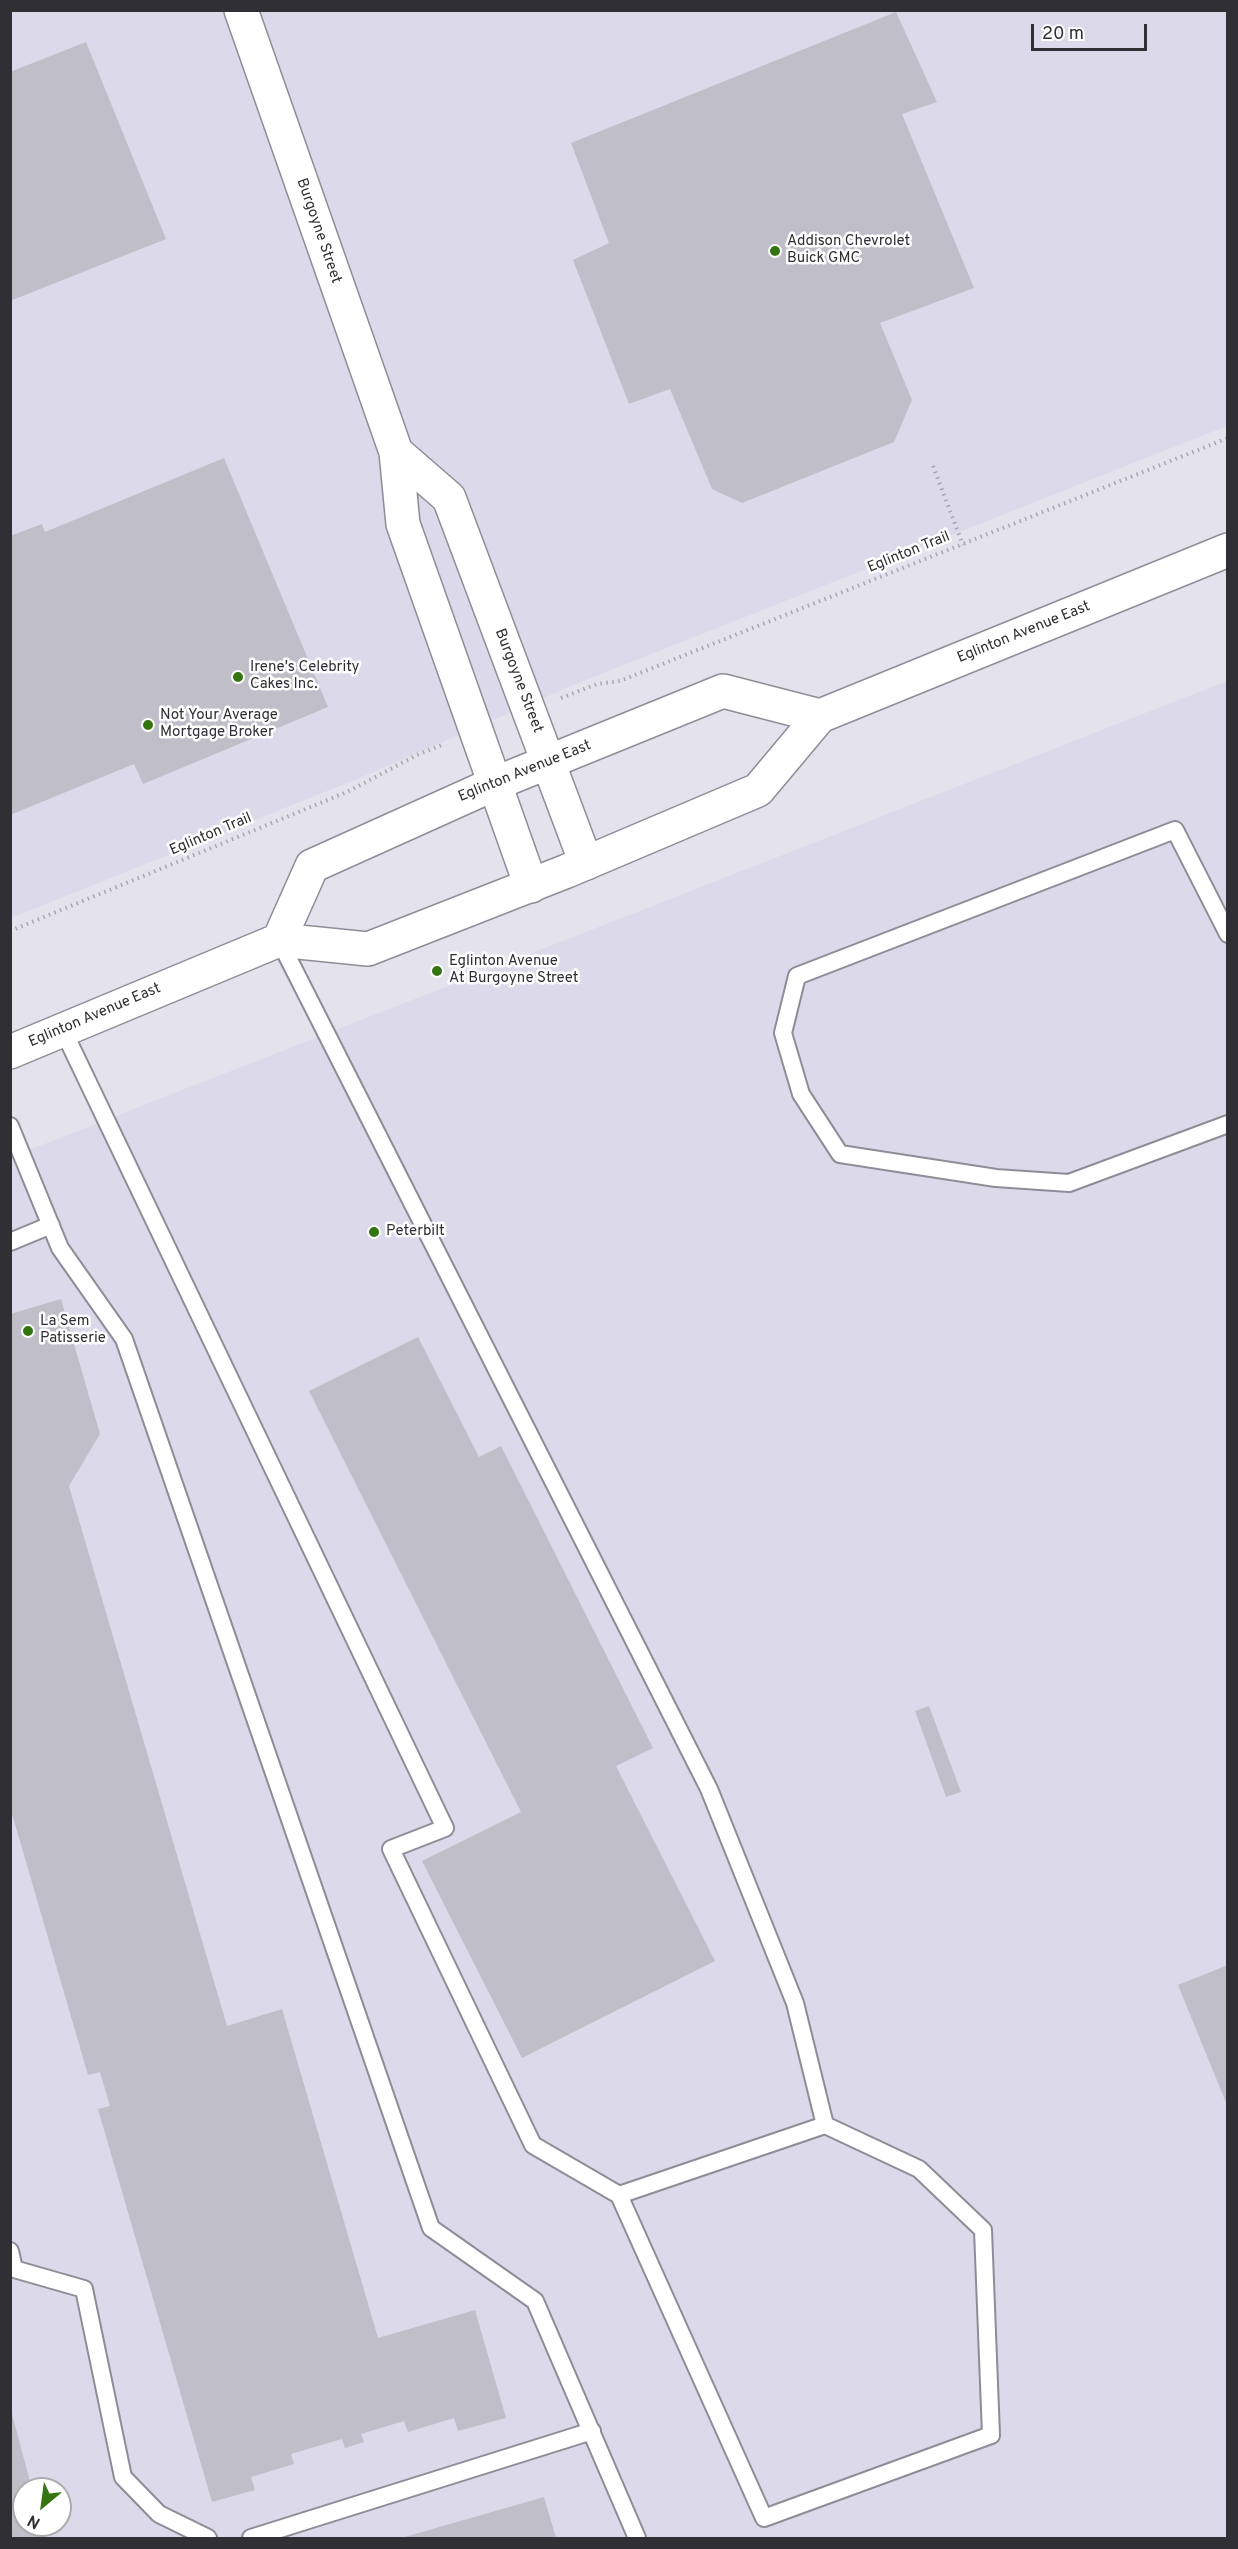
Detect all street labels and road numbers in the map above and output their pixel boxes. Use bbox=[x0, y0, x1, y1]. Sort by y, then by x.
street label: Burgoyne Street bbox=[292, 176, 344, 286]
street label: Eglinton Trail bbox=[865, 528, 953, 578]
street label: Eglinton Avenue East bbox=[955, 598, 1093, 668]
street label: Burgoyne Street bbox=[490, 626, 546, 736]
street label: Eglinton Avenue East bbox=[456, 737, 594, 807]
street label: Eglinton Trail bbox=[167, 810, 255, 860]
street label: Eglinton Avenue East bbox=[26, 980, 164, 1052]

